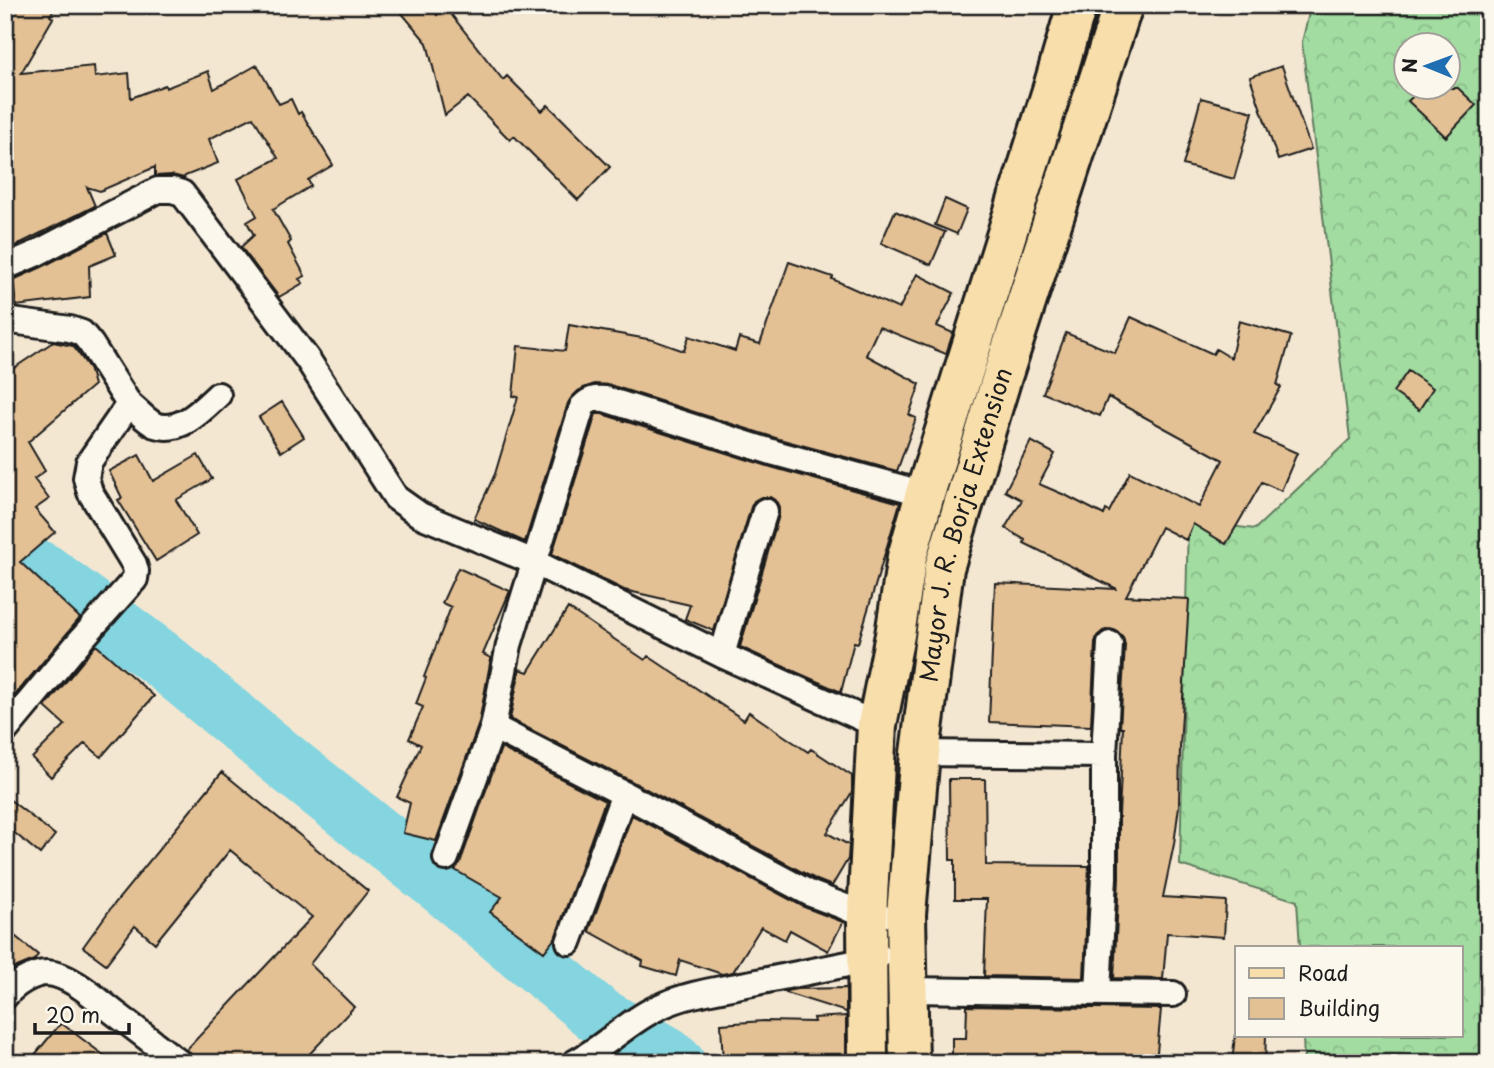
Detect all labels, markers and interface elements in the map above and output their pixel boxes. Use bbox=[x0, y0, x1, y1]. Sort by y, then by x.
north arrow bbox=[1392, 32, 1462, 102]
text: N bbox=[1395, 58, 1423, 73]
street label: Mayor J. R. Borja Extension bbox=[909, 362, 1020, 684]
legend bbox=[1235, 946, 1462, 1036]
text: Road bbox=[1298, 956, 1349, 988]
scale bar bbox=[35, 991, 130, 1035]
text: Building bbox=[1298, 991, 1380, 1023]
text: 20 m bbox=[46, 998, 100, 1030]

